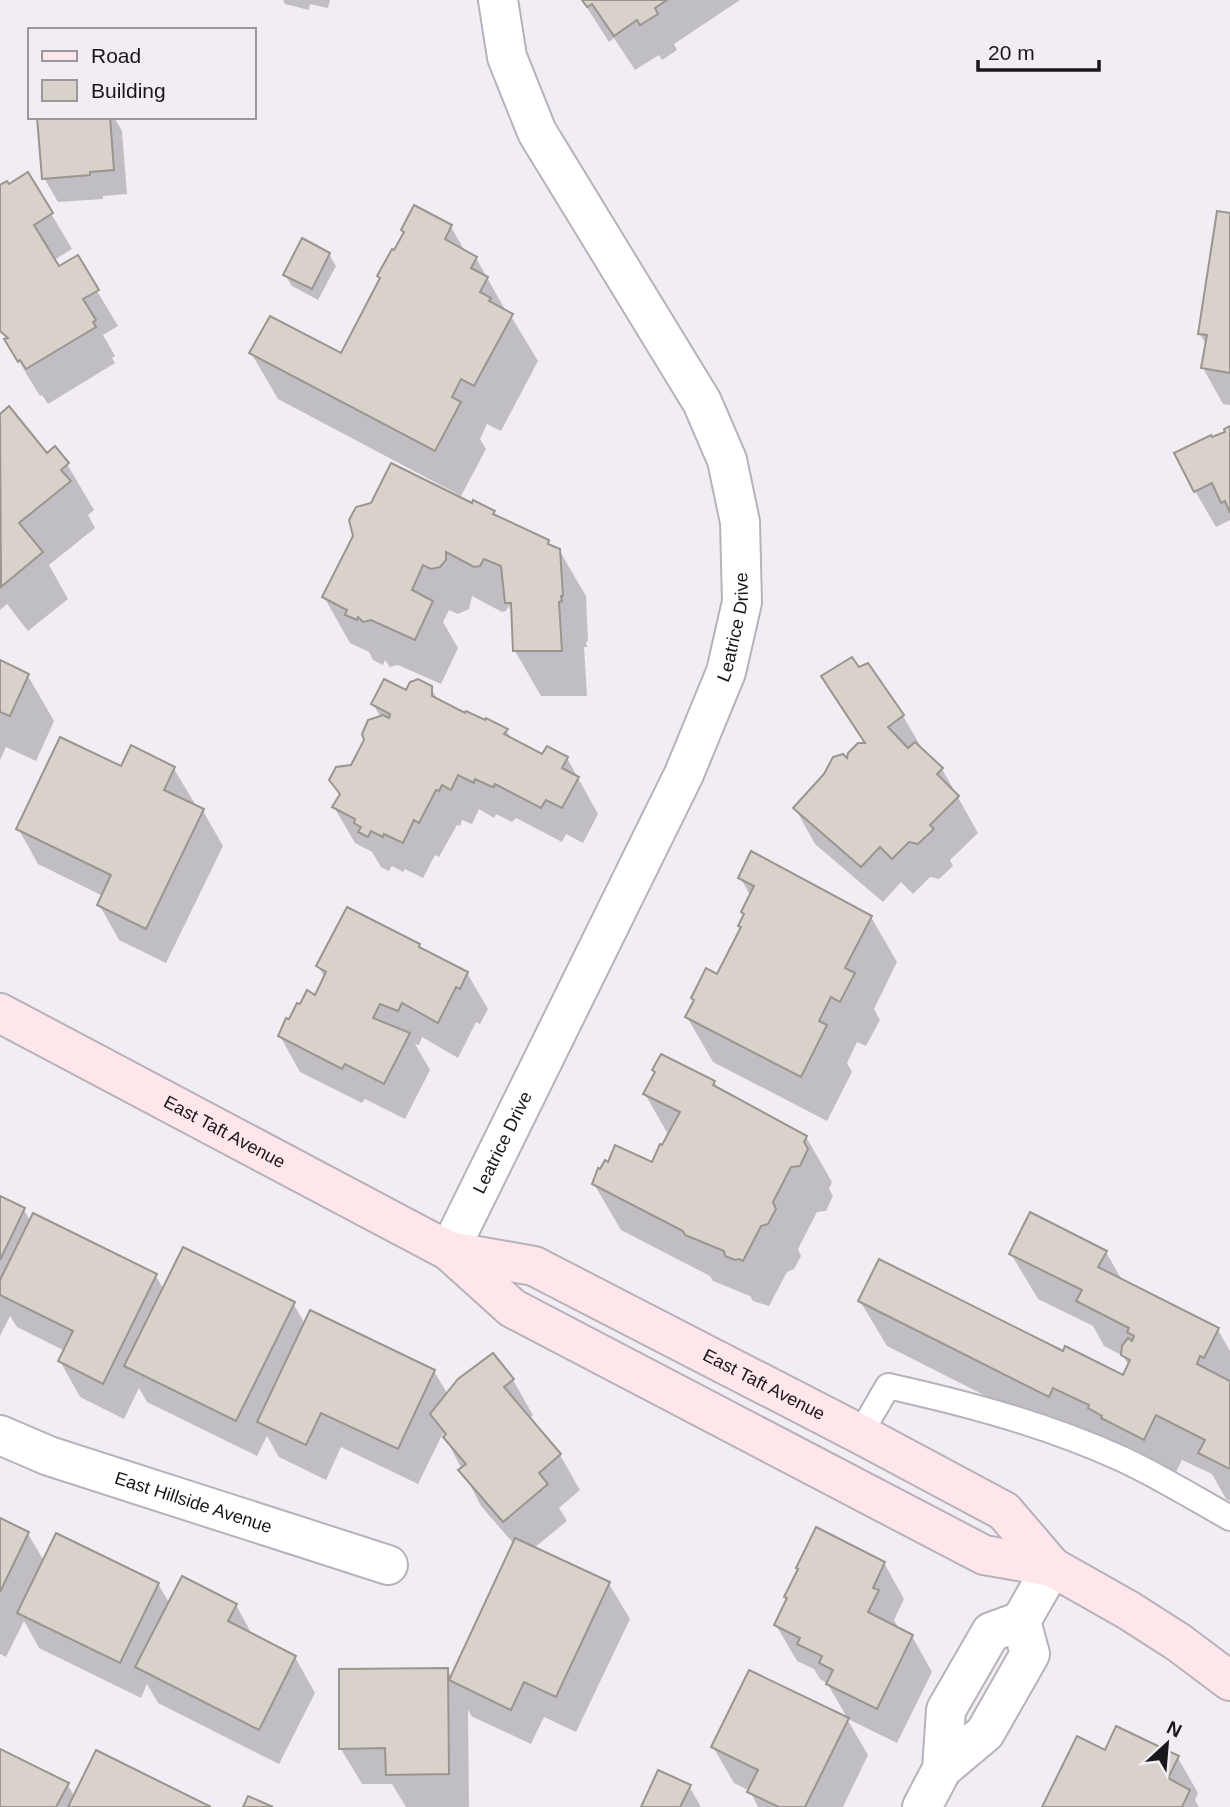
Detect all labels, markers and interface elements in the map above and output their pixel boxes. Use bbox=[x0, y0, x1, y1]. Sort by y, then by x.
legend bbox=[28, 28, 256, 119]
scale bar bbox=[978, 28, 1099, 72]
text: 20 m bbox=[988, 41, 1035, 64]
text: Road bbox=[91, 44, 141, 67]
text: Building bbox=[91, 79, 166, 102]
street label: Leatrice Drive bbox=[713, 572, 752, 685]
street label: Leatrice Drive bbox=[469, 1088, 536, 1197]
street label: East Taft Avenue bbox=[160, 1092, 289, 1172]
street label: East Taft Avenue bbox=[700, 1345, 828, 1424]
street label: East Hillside Avenue bbox=[112, 1468, 274, 1537]
north arrow bbox=[1132, 1709, 1202, 1779]
text: N bbox=[1163, 1717, 1185, 1742]

